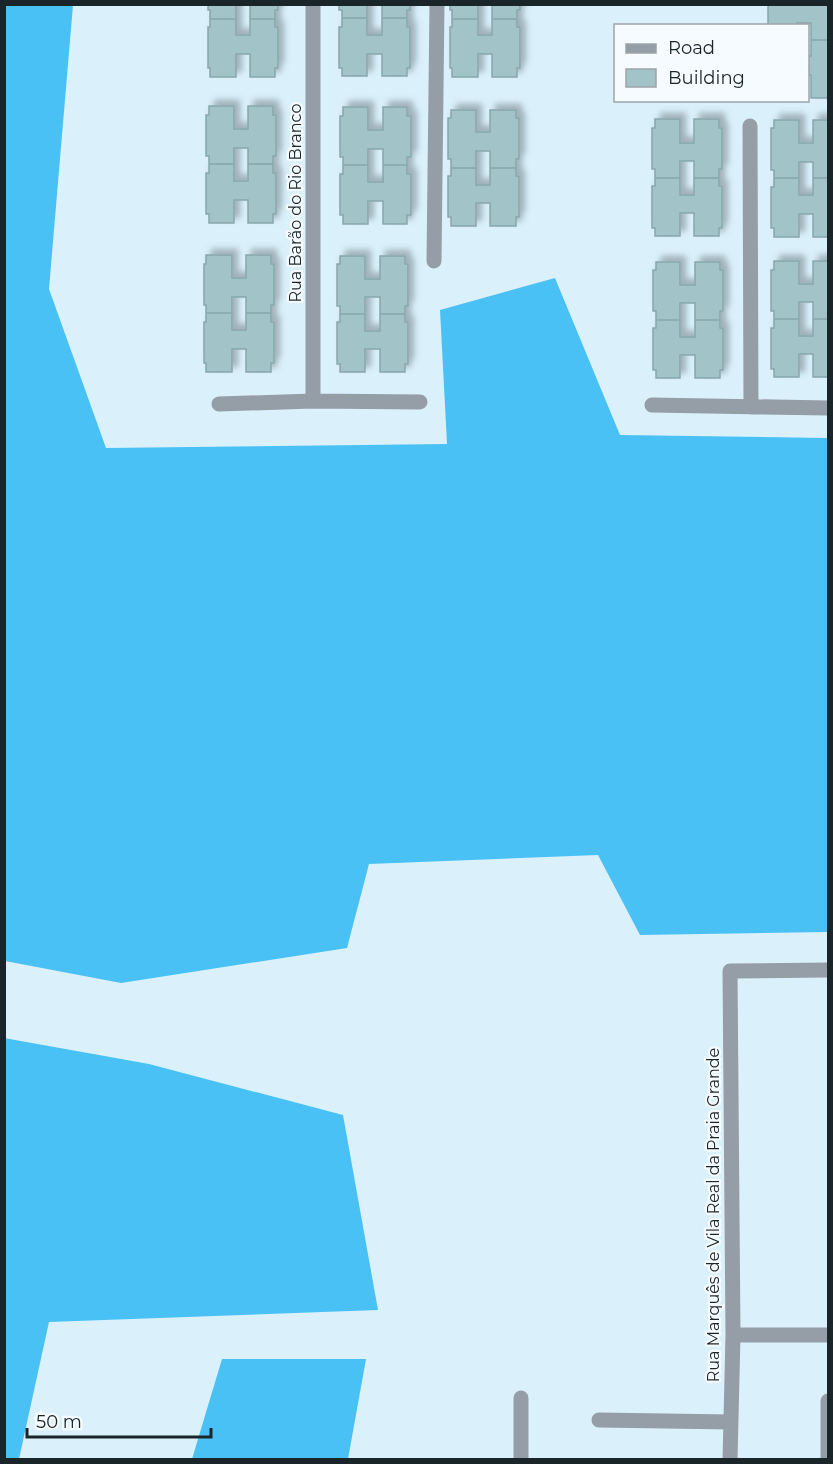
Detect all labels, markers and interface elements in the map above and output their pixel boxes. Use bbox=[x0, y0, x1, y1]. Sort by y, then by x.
legend bbox=[614, 24, 809, 102]
text: Road bbox=[668, 37, 715, 59]
text: Building bbox=[668, 67, 745, 89]
street label: Rua Barão do Rio Branco bbox=[286, 103, 305, 303]
street label: Rua Marquês de Vila Real da Praia Grande bbox=[704, 1048, 723, 1382]
scale bar bbox=[27, 1401, 212, 1439]
text: 50 m bbox=[36, 1411, 82, 1433]

